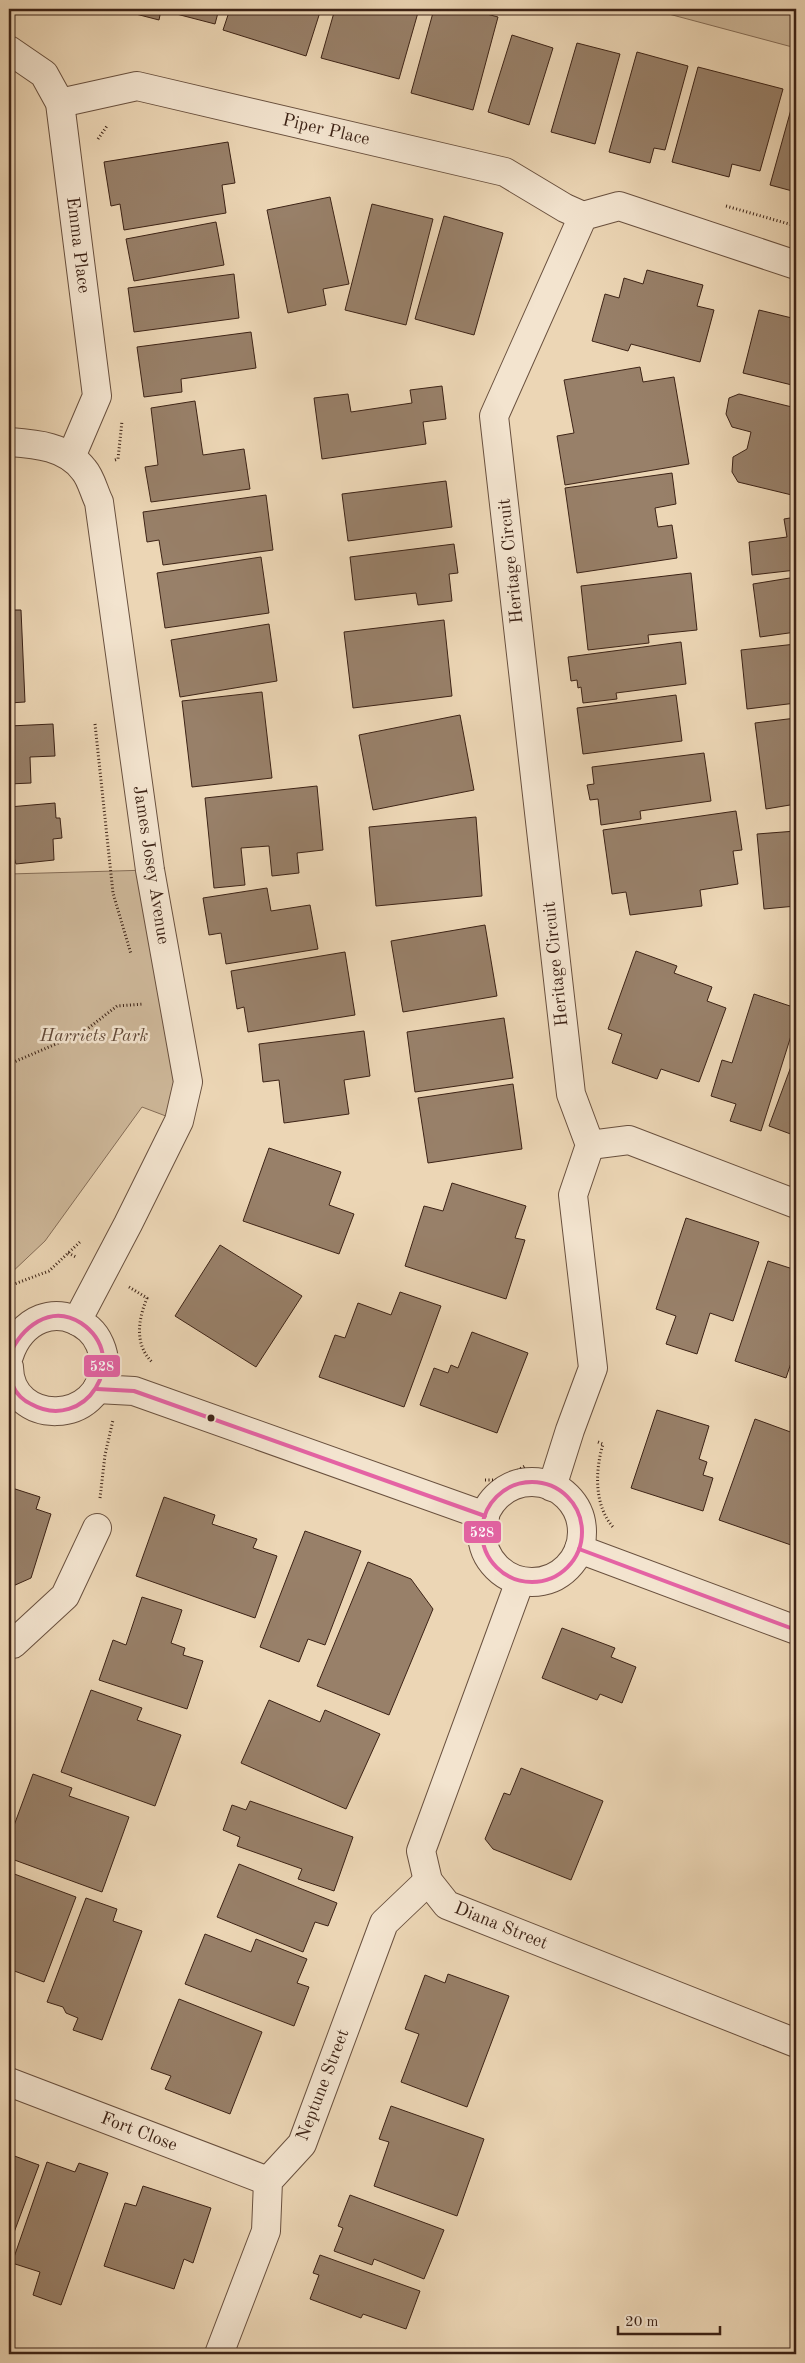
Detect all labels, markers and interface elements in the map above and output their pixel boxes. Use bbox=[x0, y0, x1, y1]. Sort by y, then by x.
street label: Piper Place bbox=[280, 111, 372, 149]
street label: Emma Place bbox=[63, 196, 93, 294]
street label: Heritage Circuit bbox=[495, 497, 527, 625]
street label: James Josey Avenue bbox=[130, 784, 172, 946]
street label: Heritage Circuit bbox=[540, 900, 572, 1028]
park label: Harriets Park bbox=[39, 1027, 148, 1045]
line badge: 528 bbox=[83, 1354, 121, 1378]
text: 528 bbox=[90, 1360, 114, 1374]
unlabelled marker bbox=[206, 1413, 216, 1423]
line badge: 528 bbox=[463, 1520, 502, 1544]
text: 528 bbox=[470, 1526, 494, 1540]
street label: Diana Street bbox=[452, 1899, 550, 1953]
street label: Neptune Street bbox=[293, 2027, 353, 2143]
street label: Fort Close bbox=[98, 2109, 180, 2155]
scale bar bbox=[618, 2303, 720, 2335]
text: 20 m bbox=[625, 2315, 659, 2330]

